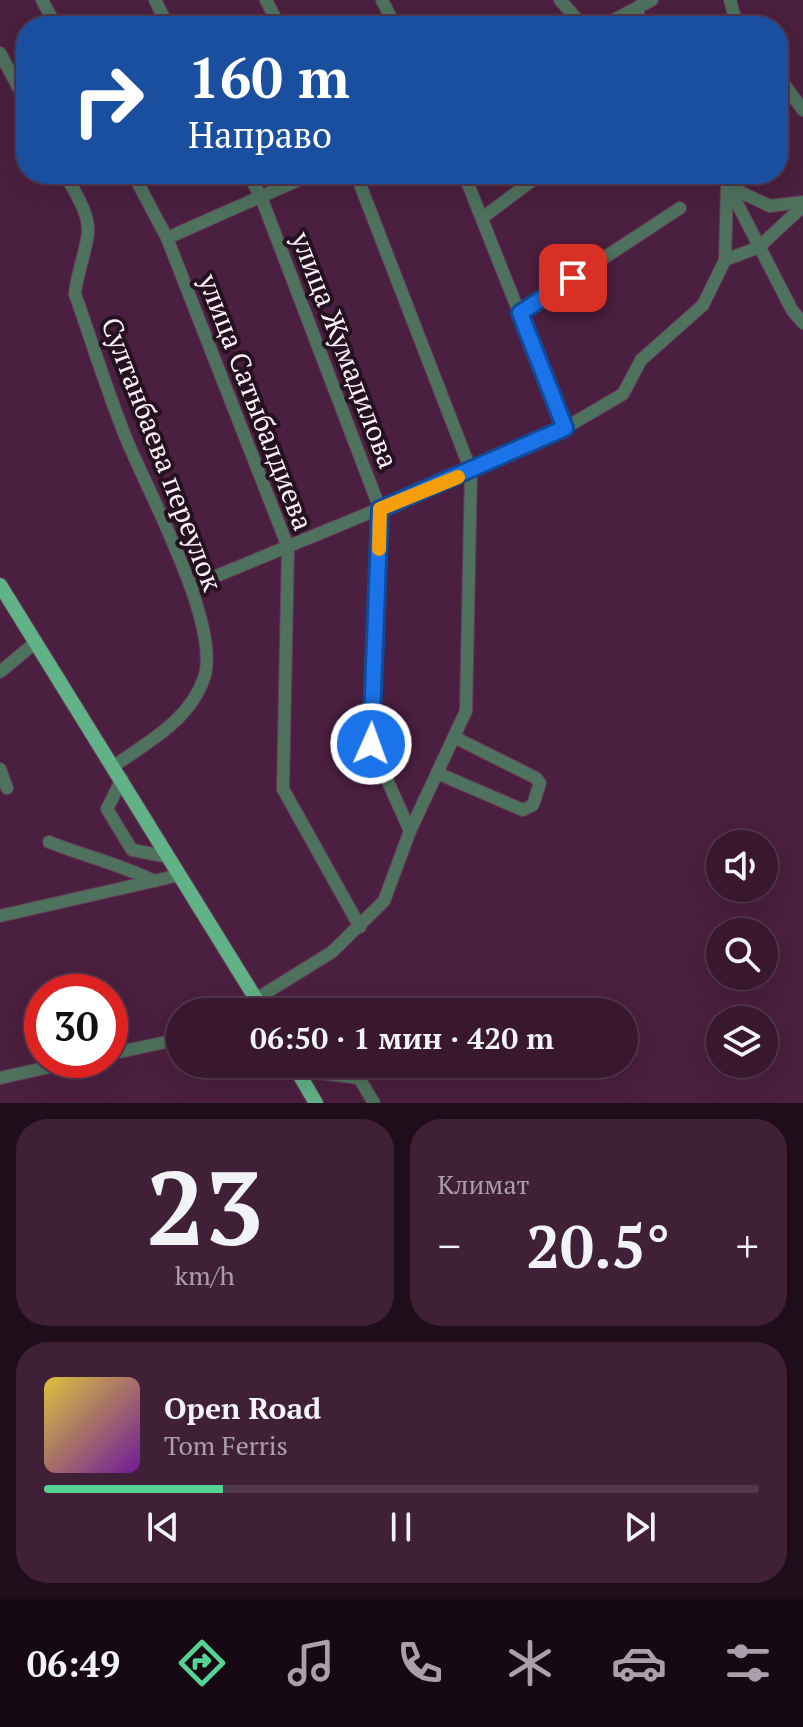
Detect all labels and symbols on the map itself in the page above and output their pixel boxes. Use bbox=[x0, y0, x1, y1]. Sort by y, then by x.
street label: улица Жумадилова bbox=[283, 225, 408, 473]
pin bbox=[539, 244, 607, 312]
street label: улица Сатыбалдиева bbox=[190, 267, 322, 535]
street label: Султанбаева переулок bbox=[93, 312, 232, 597]
position arrow bbox=[329, 702, 413, 786]
speed limit sign: 30 bbox=[24, 974, 128, 1078]

